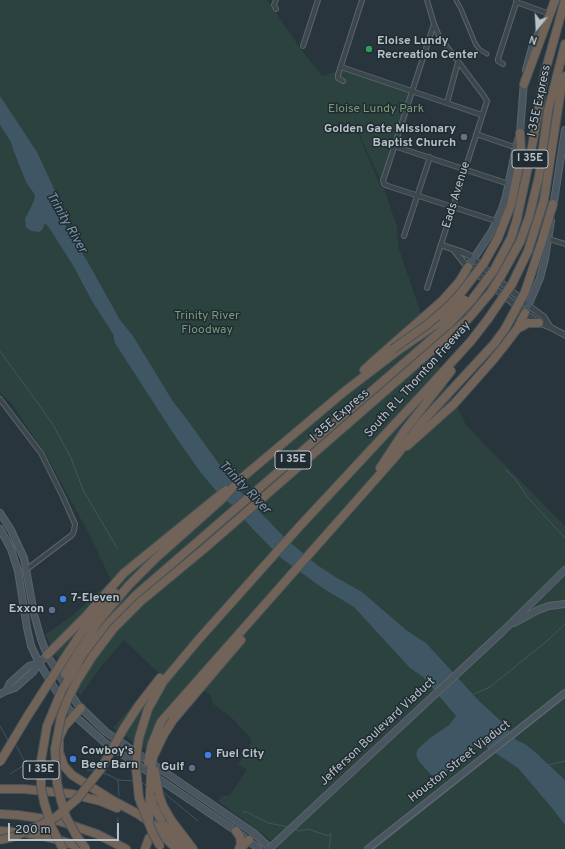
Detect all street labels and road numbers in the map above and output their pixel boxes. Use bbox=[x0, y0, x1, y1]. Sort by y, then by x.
street label: I 35E Express bbox=[525, 64, 555, 138]
road number: I 35E bbox=[512, 150, 548, 168]
street label: Eads Avenue bbox=[440, 160, 474, 230]
street label: South R L Thornton Freeway bbox=[362, 319, 474, 441]
street label: I 35E Express bbox=[308, 387, 372, 445]
road number: I 35E bbox=[275, 451, 311, 469]
street label: Jefferson Boulevard Viaduct bbox=[317, 675, 439, 789]
street label: Houston Street Viaduct bbox=[406, 718, 514, 806]
road number: I 35E bbox=[23, 761, 59, 779]

